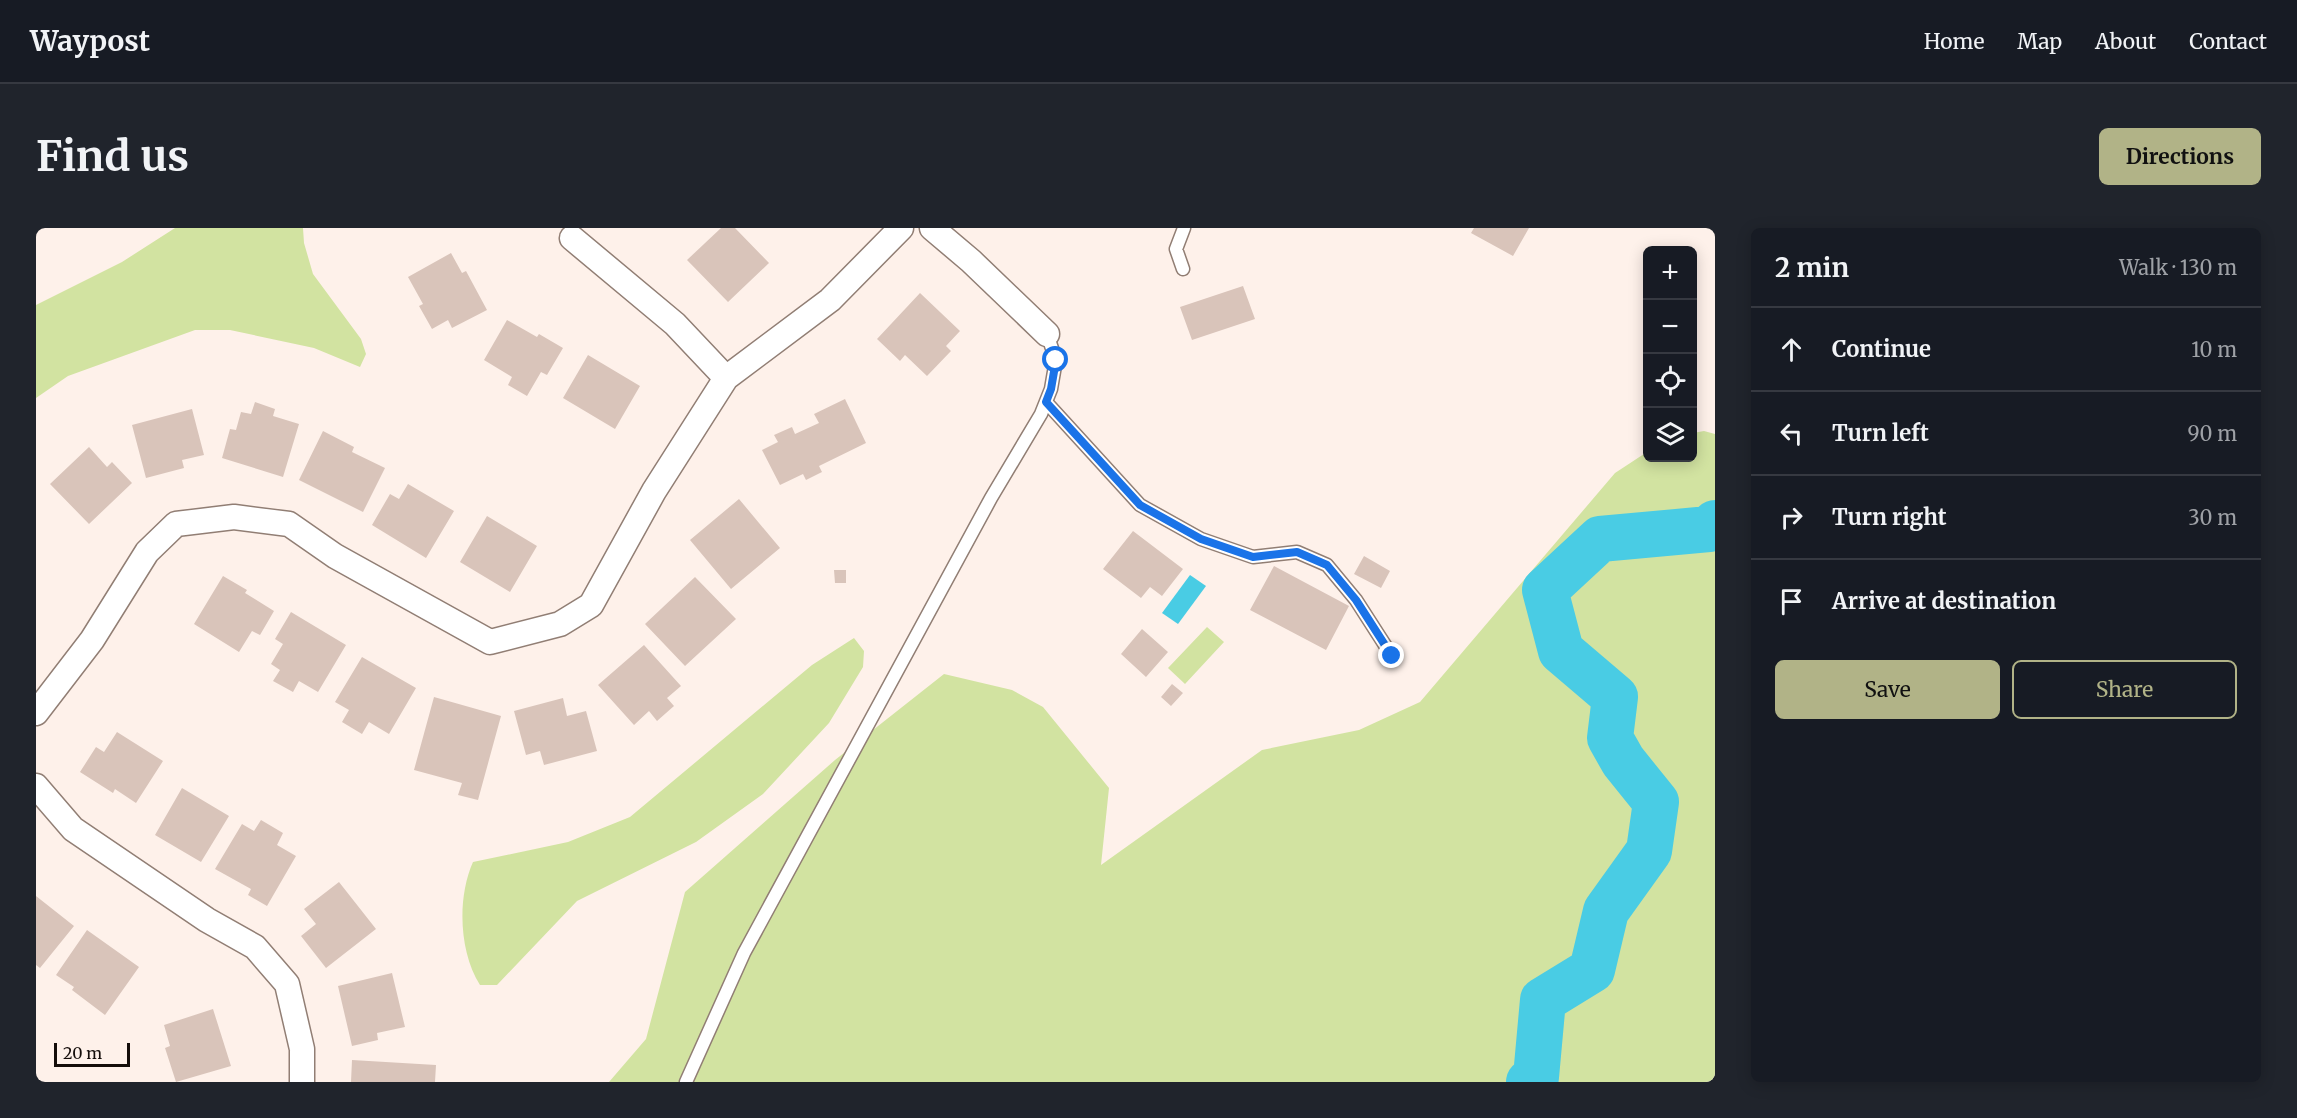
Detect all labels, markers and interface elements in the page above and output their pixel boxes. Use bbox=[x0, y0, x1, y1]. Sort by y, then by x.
text: Waypost bbox=[30, 23, 150, 59]
text: Home bbox=[1924, 28, 1984, 55]
text: Map bbox=[2017, 28, 2062, 55]
text: About bbox=[2095, 28, 2156, 55]
text: Contact bbox=[2189, 28, 2267, 55]
button: Directions bbox=[2099, 128, 2261, 185]
text: Find us bbox=[36, 130, 189, 182]
map controls bbox=[1643, 246, 1697, 462]
button: + bbox=[1643, 246, 1697, 300]
text: 2 min bbox=[1775, 251, 1849, 284]
text: Walk · 130 m bbox=[2119, 255, 2237, 280]
button: − bbox=[1643, 300, 1697, 354]
icon: ahead bbox=[1775, 333, 1808, 366]
text: Continue bbox=[1832, 335, 1931, 363]
text: 10 m bbox=[2191, 337, 2237, 362]
route start bbox=[1042, 346, 1068, 372]
button: locate bbox=[1643, 354, 1697, 408]
button: layers bbox=[1643, 408, 1697, 462]
icon: left bbox=[1775, 417, 1808, 450]
text: Turn left bbox=[1832, 419, 1929, 447]
text: 90 m bbox=[2187, 421, 2237, 446]
icon: right bbox=[1775, 501, 1808, 534]
text: Turn right bbox=[1832, 503, 1946, 531]
text: 30 m bbox=[2188, 505, 2237, 530]
icon: arrive bbox=[1775, 585, 1808, 618]
text: Arrive at destination bbox=[1832, 587, 2056, 615]
route end bbox=[1378, 642, 1404, 668]
button: Save bbox=[1775, 660, 2000, 719]
button: Share bbox=[2012, 660, 2237, 719]
scale bar bbox=[54, 1040, 130, 1068]
text: 20 m bbox=[63, 1043, 102, 1063]

